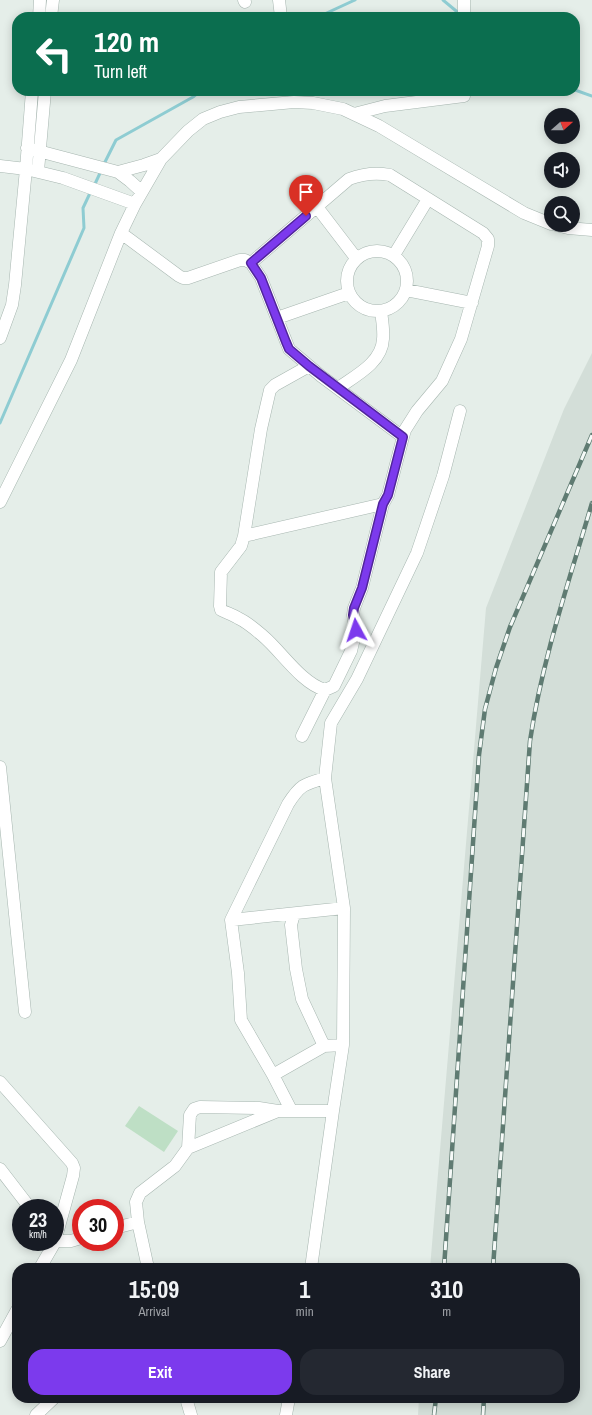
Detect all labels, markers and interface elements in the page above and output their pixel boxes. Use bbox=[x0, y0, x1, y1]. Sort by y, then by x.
text: 120 m bbox=[94, 23, 159, 61]
icon: left bbox=[28, 28, 80, 80]
text: Turn left bbox=[94, 59, 147, 84]
north arrow bbox=[544, 108, 580, 144]
map controls bbox=[544, 108, 580, 232]
button: sound bbox=[544, 152, 580, 188]
pin bbox=[289, 175, 323, 216]
icon: arrive bbox=[295, 181, 317, 203]
button: search bbox=[544, 196, 580, 232]
position arrow bbox=[335, 609, 377, 651]
speed limit sign: 30 bbox=[72, 1199, 124, 1251]
text: 23 bbox=[29, 1206, 47, 1233]
text: km/h bbox=[29, 1228, 47, 1241]
text: 15:09 bbox=[129, 1273, 179, 1305]
text: 1 bbox=[299, 1273, 310, 1305]
text: 310 bbox=[430, 1273, 463, 1305]
text: Arrival bbox=[139, 1303, 169, 1320]
text: min bbox=[296, 1303, 314, 1320]
text: m bbox=[442, 1303, 451, 1320]
button: Exit bbox=[28, 1349, 292, 1395]
button: Share bbox=[300, 1349, 564, 1395]

